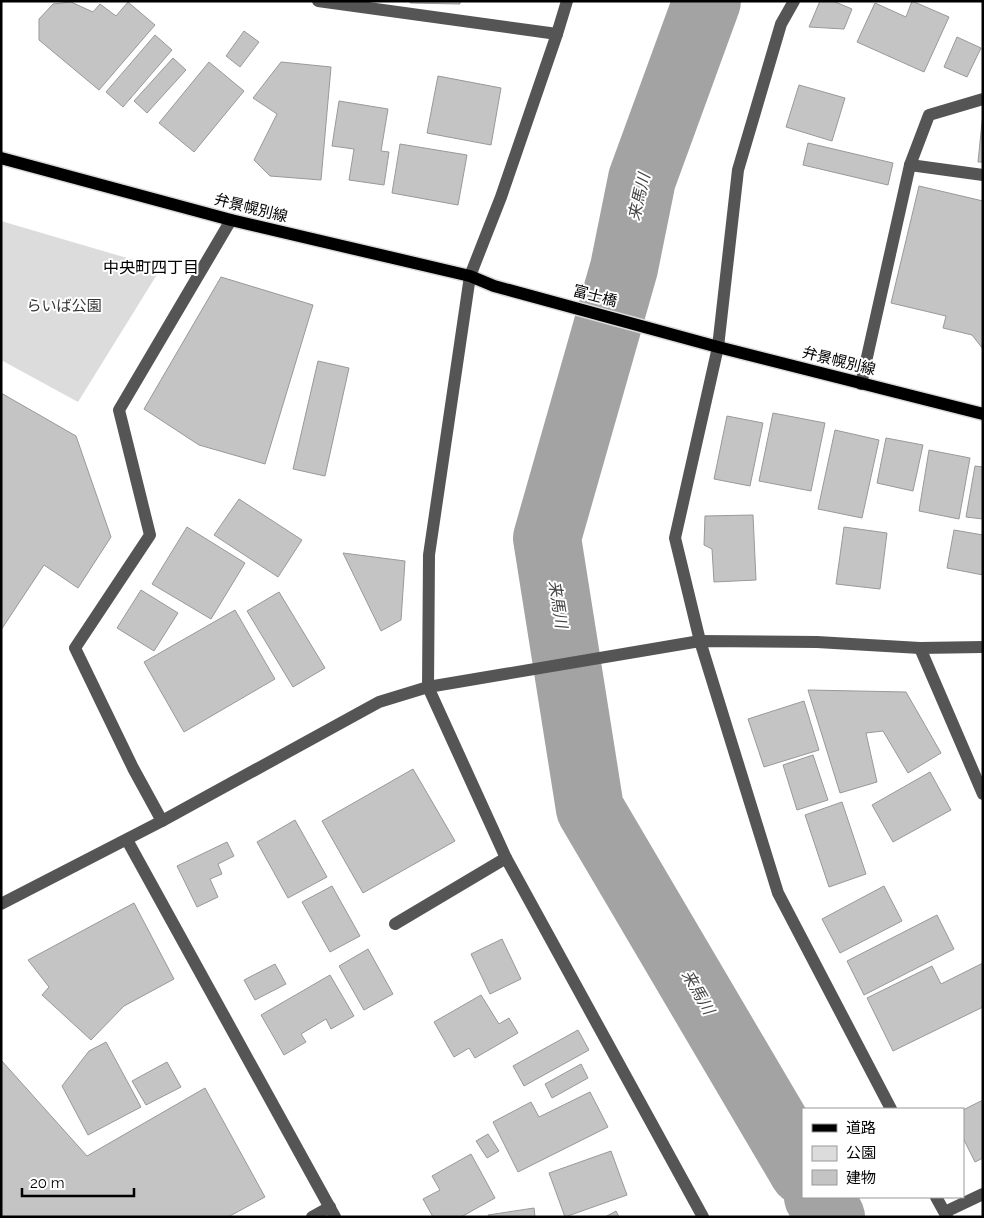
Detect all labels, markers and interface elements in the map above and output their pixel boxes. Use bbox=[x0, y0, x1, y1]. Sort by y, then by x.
water label: 来馬川 bbox=[624, 170, 654, 223]
street label: 弁景幌別線 bbox=[212, 190, 290, 226]
district label: 中央町四丁目 bbox=[103, 258, 199, 277]
street label: 富士橋 bbox=[571, 281, 619, 311]
park label: らいば公園 bbox=[26, 297, 102, 315]
street label: 弁景幌別線 bbox=[800, 343, 878, 379]
water label: 来馬川 bbox=[545, 579, 571, 631]
water label: 来馬川 bbox=[678, 966, 719, 1019]
legend bbox=[802, 1108, 964, 1198]
text: 道路 bbox=[846, 1119, 876, 1137]
text: 公園 bbox=[846, 1144, 876, 1162]
scale bar bbox=[22, 1166, 135, 1198]
text: 建物 bbox=[846, 1169, 876, 1187]
text: 20 m bbox=[30, 1174, 65, 1192]

